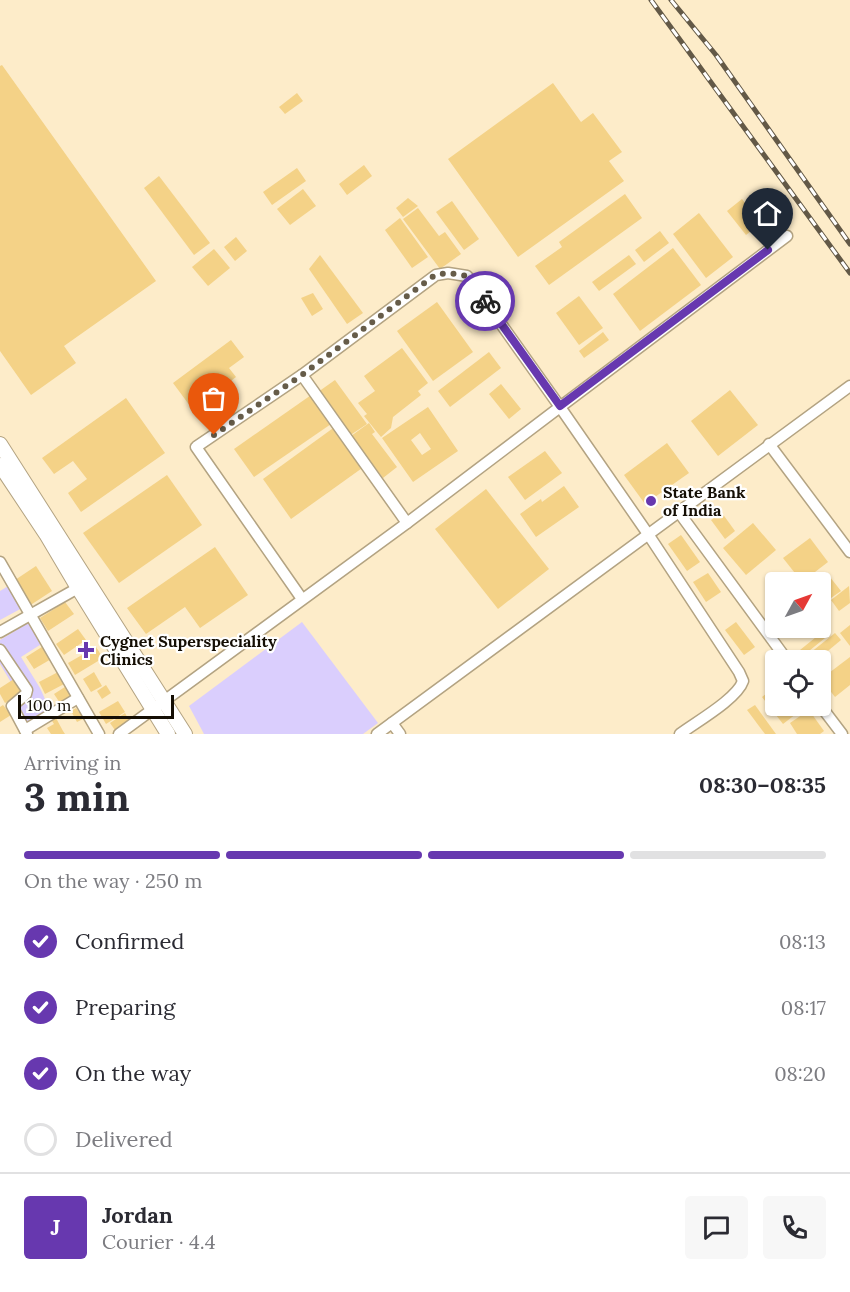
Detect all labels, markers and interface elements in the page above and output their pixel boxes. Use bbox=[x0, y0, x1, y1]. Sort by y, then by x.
pin bbox=[742, 188, 793, 250]
icon: home bbox=[751, 197, 784, 230]
courier bbox=[455, 271, 515, 331]
icon: bike bbox=[469, 285, 502, 318]
pin bbox=[188, 373, 239, 435]
icon: bag bbox=[197, 382, 230, 415]
place label: State Bank of India bbox=[663, 482, 746, 520]
marker: State Bank of India bbox=[644, 494, 658, 508]
north arrow bbox=[765, 572, 831, 638]
map controls bbox=[765, 572, 831, 716]
place label: Cygnet Superspeciality Clinics bbox=[100, 631, 277, 669]
marker: Cygnet Superspeciality Clinics bbox=[77, 641, 95, 659]
button: locate bbox=[765, 650, 831, 716]
scale bar bbox=[18, 692, 174, 720]
text: 100 m bbox=[27, 695, 71, 715]
text: Arriving in bbox=[24, 750, 121, 775]
text: 08:30–08:35 bbox=[699, 771, 826, 799]
text: 3 min bbox=[24, 772, 130, 822]
text: On the way · 250 m bbox=[24, 868, 202, 893]
icon: check bbox=[24, 925, 57, 958]
text: Confirmed bbox=[75, 927, 184, 955]
text: 08:13 bbox=[779, 929, 826, 954]
icon: check bbox=[24, 991, 57, 1024]
text: Preparing bbox=[75, 993, 175, 1021]
text: 08:17 bbox=[781, 995, 826, 1020]
icon: check bbox=[24, 1057, 57, 1090]
text: On the way bbox=[75, 1059, 191, 1087]
text: 08:20 bbox=[774, 1061, 826, 1086]
text: Delivered bbox=[75, 1125, 173, 1153]
button: chat bbox=[685, 1196, 748, 1259]
button: phone bbox=[763, 1196, 826, 1259]
text: Jordan bbox=[102, 1201, 173, 1229]
text: J bbox=[51, 1213, 60, 1241]
text: Courier · 4.4 bbox=[102, 1229, 216, 1254]

